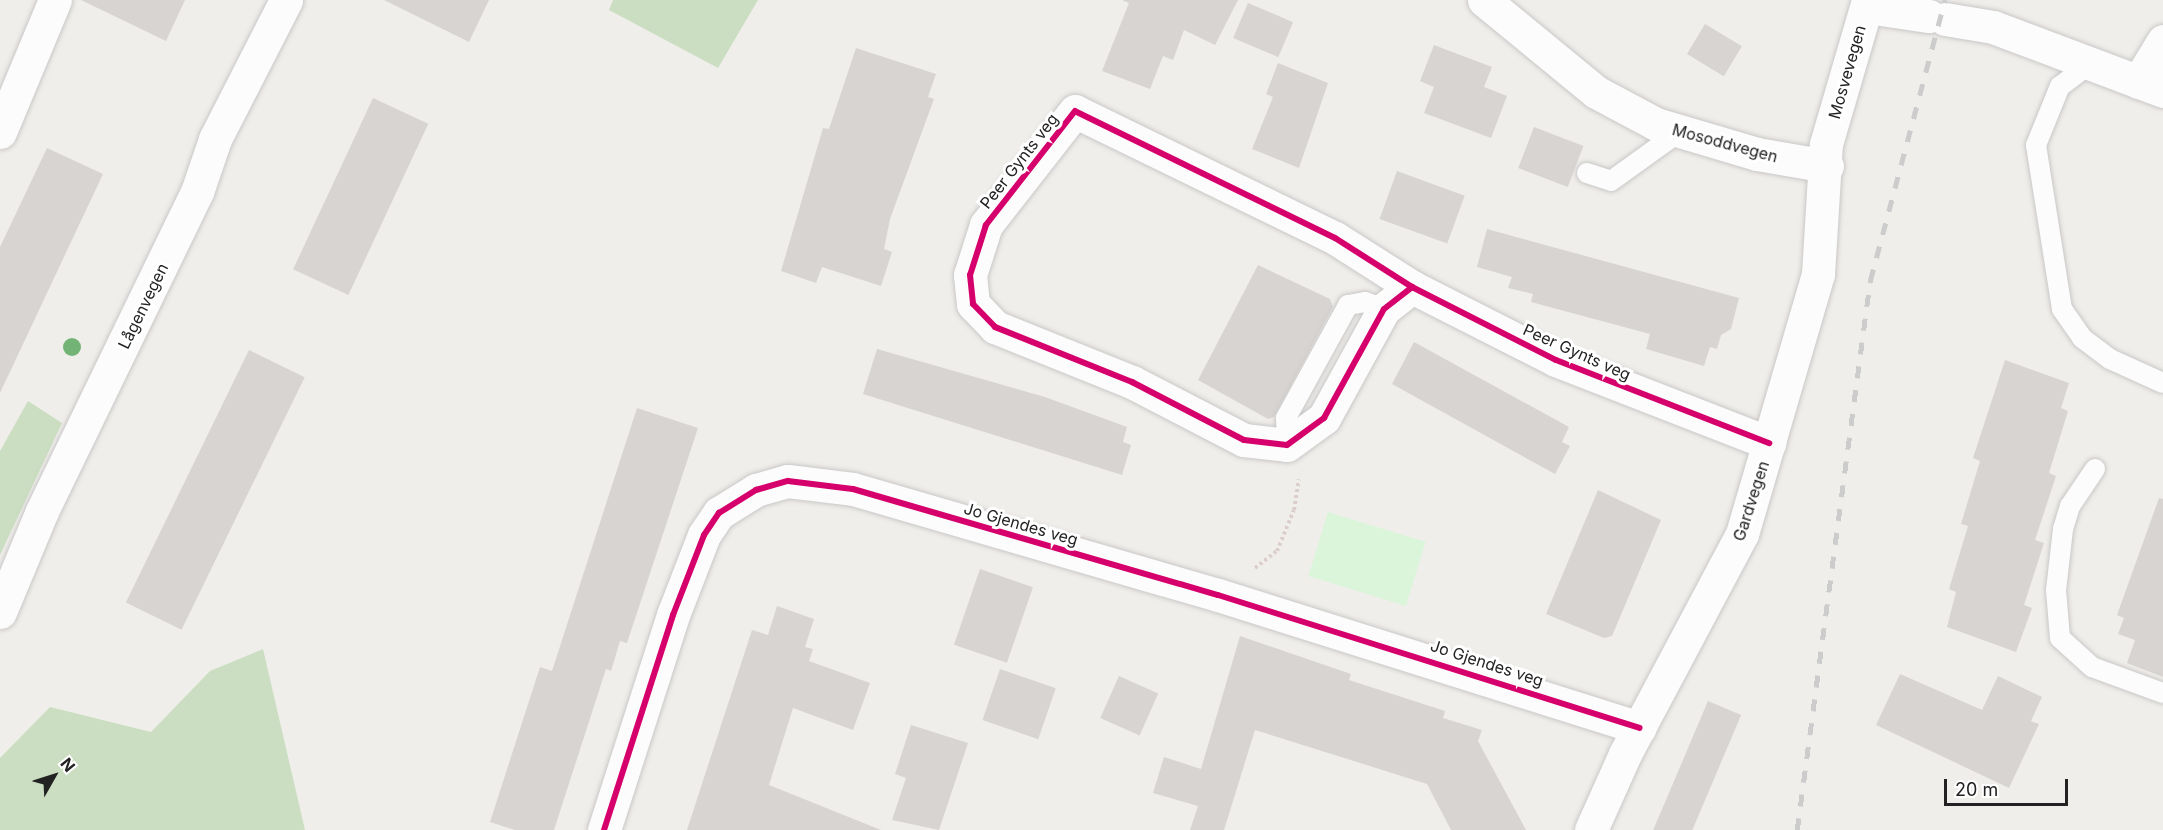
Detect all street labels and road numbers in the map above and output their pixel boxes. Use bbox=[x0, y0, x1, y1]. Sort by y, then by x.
street label: Mosvevegen bbox=[1824, 23, 1870, 121]
street label: Peer Gynts veg bbox=[976, 110, 1062, 212]
street label: Mosoddvegen bbox=[1670, 120, 1780, 166]
street label: Lågenvegen bbox=[114, 260, 172, 352]
street label: Peer Gynts veg bbox=[1520, 320, 1634, 384]
street label: Gardvegen bbox=[1729, 458, 1773, 544]
street label: Jo Gjendes veg bbox=[962, 499, 1080, 549]
street label: Jo Gjendes veg bbox=[1428, 636, 1546, 690]

